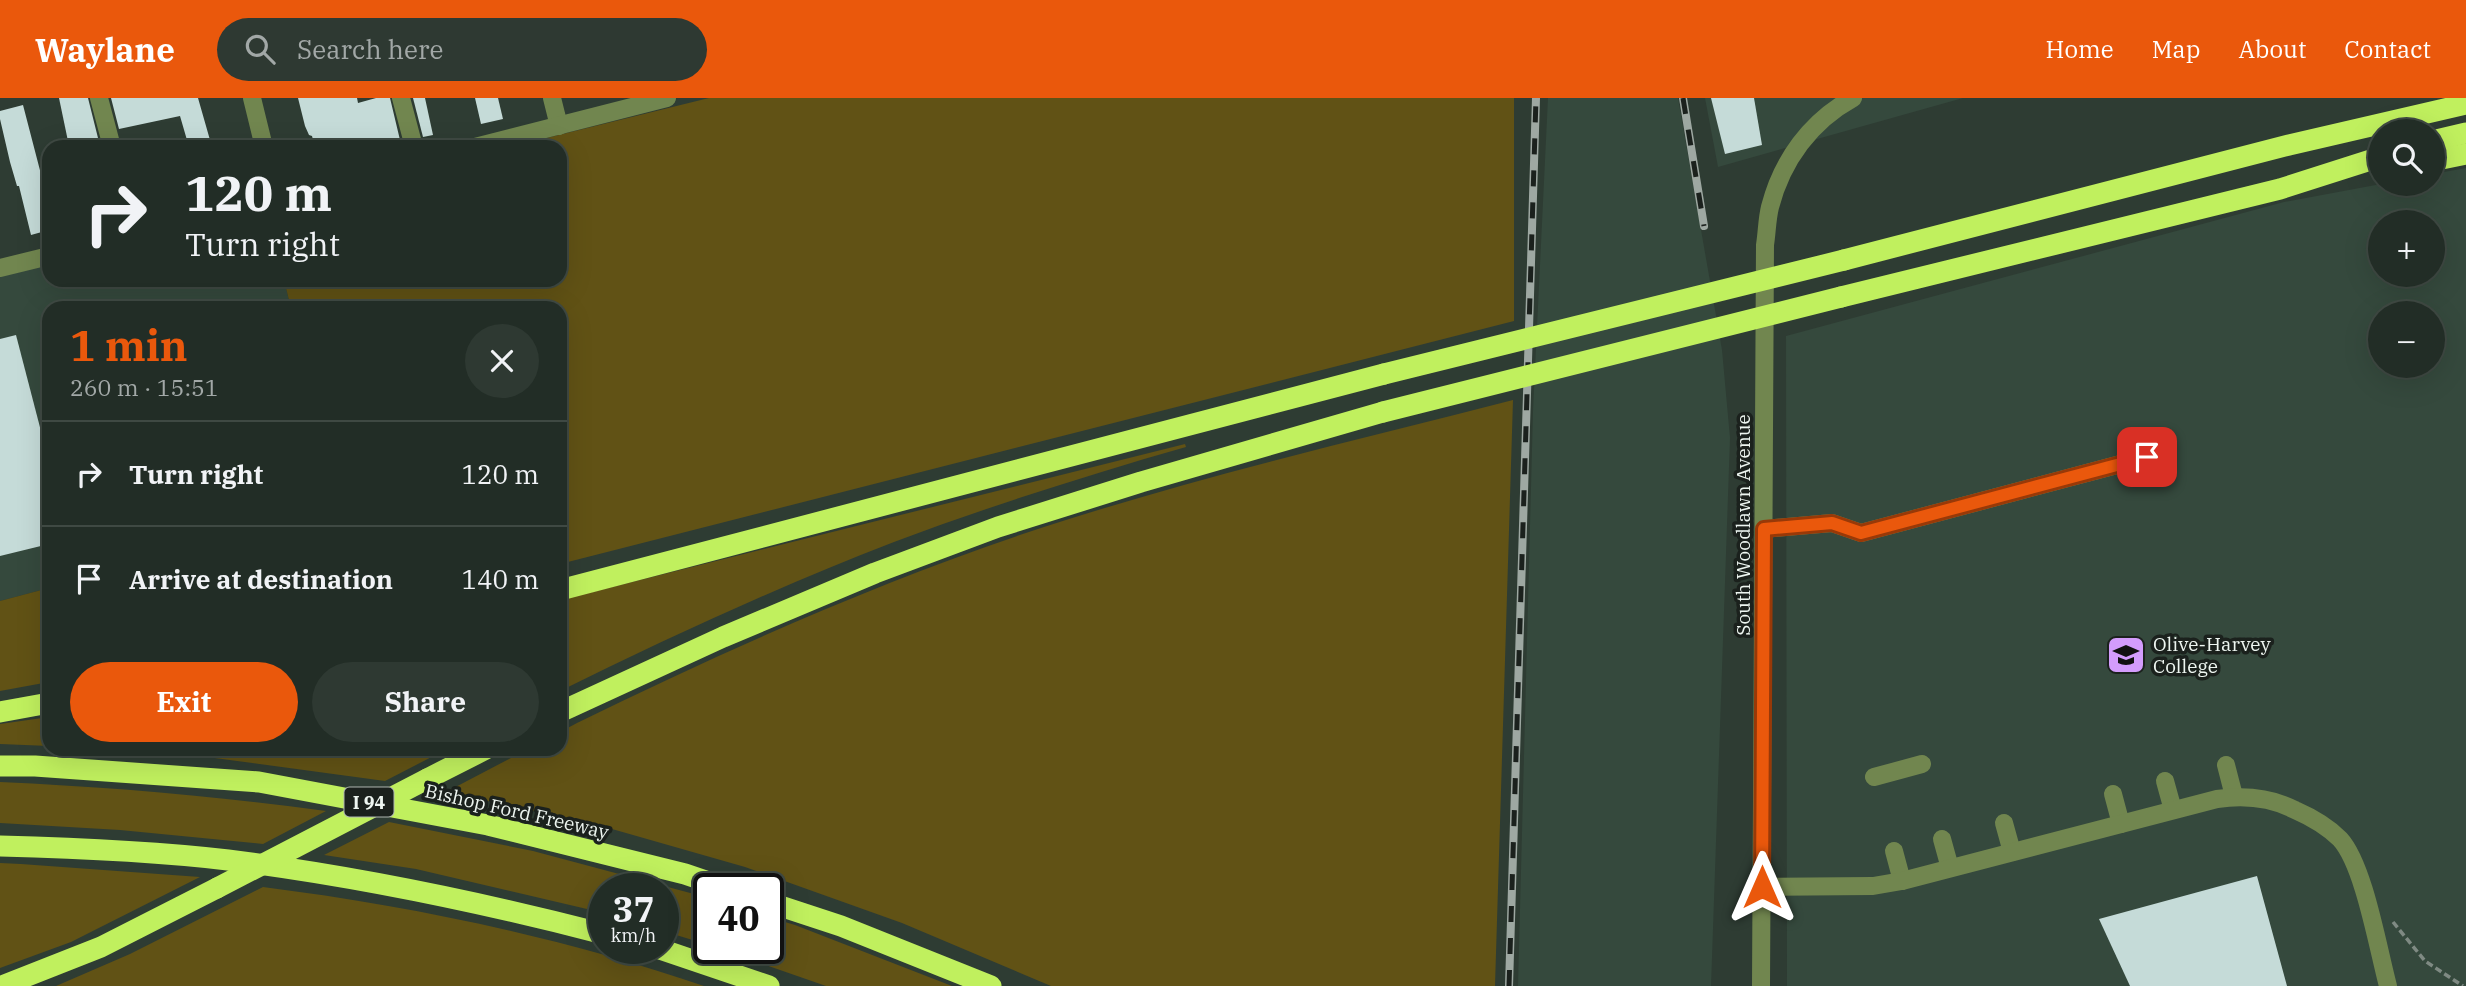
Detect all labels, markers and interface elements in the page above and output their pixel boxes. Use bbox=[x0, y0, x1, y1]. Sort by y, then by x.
search box bbox=[217, 18, 707, 81]
text: Waylane bbox=[35, 28, 175, 71]
icon: search bbox=[241, 30, 279, 68]
text: Search here bbox=[297, 32, 443, 66]
text: Home bbox=[2046, 33, 2114, 65]
text: Map bbox=[2152, 33, 2200, 65]
text: About bbox=[2238, 33, 2306, 65]
text: Contact bbox=[2344, 33, 2431, 65]
map controls bbox=[2368, 119, 2445, 378]
button: search bbox=[2368, 119, 2445, 196]
text: 120 m bbox=[185, 161, 332, 224]
icon: right bbox=[70, 168, 161, 259]
button: + bbox=[2368, 210, 2445, 287]
text: Turn right bbox=[185, 223, 340, 265]
button: − bbox=[2368, 301, 2445, 378]
text: 1 min bbox=[70, 318, 188, 373]
button: close bbox=[465, 324, 539, 398]
text: 260 m · 15:51 bbox=[70, 372, 219, 402]
street label: South Woodlawn Avenue bbox=[1731, 414, 1755, 636]
pin bbox=[2117, 427, 2177, 487]
icon: arrive bbox=[2128, 438, 2166, 476]
icon: right bbox=[70, 455, 108, 493]
text: Turn right bbox=[129, 457, 263, 491]
text: 120 m bbox=[461, 457, 539, 491]
icon: arrive bbox=[70, 560, 108, 598]
text: Arrive at destination bbox=[129, 562, 393, 596]
text: 140 m bbox=[461, 562, 539, 596]
place label: Olive-Harvey College bbox=[2153, 632, 2271, 678]
school or university icon: Olive-Harvey College bbox=[2105, 634, 2147, 676]
button: Exit bbox=[70, 662, 298, 742]
button: Share bbox=[312, 662, 539, 742]
street label: Bishop Ford Freeway bbox=[423, 778, 612, 844]
road number: I 94 bbox=[344, 788, 394, 816]
position arrow bbox=[1725, 850, 1799, 924]
speed limit sign: 40 bbox=[693, 873, 784, 964]
text: 37 bbox=[612, 886, 655, 932]
text: km/h bbox=[611, 924, 656, 947]

